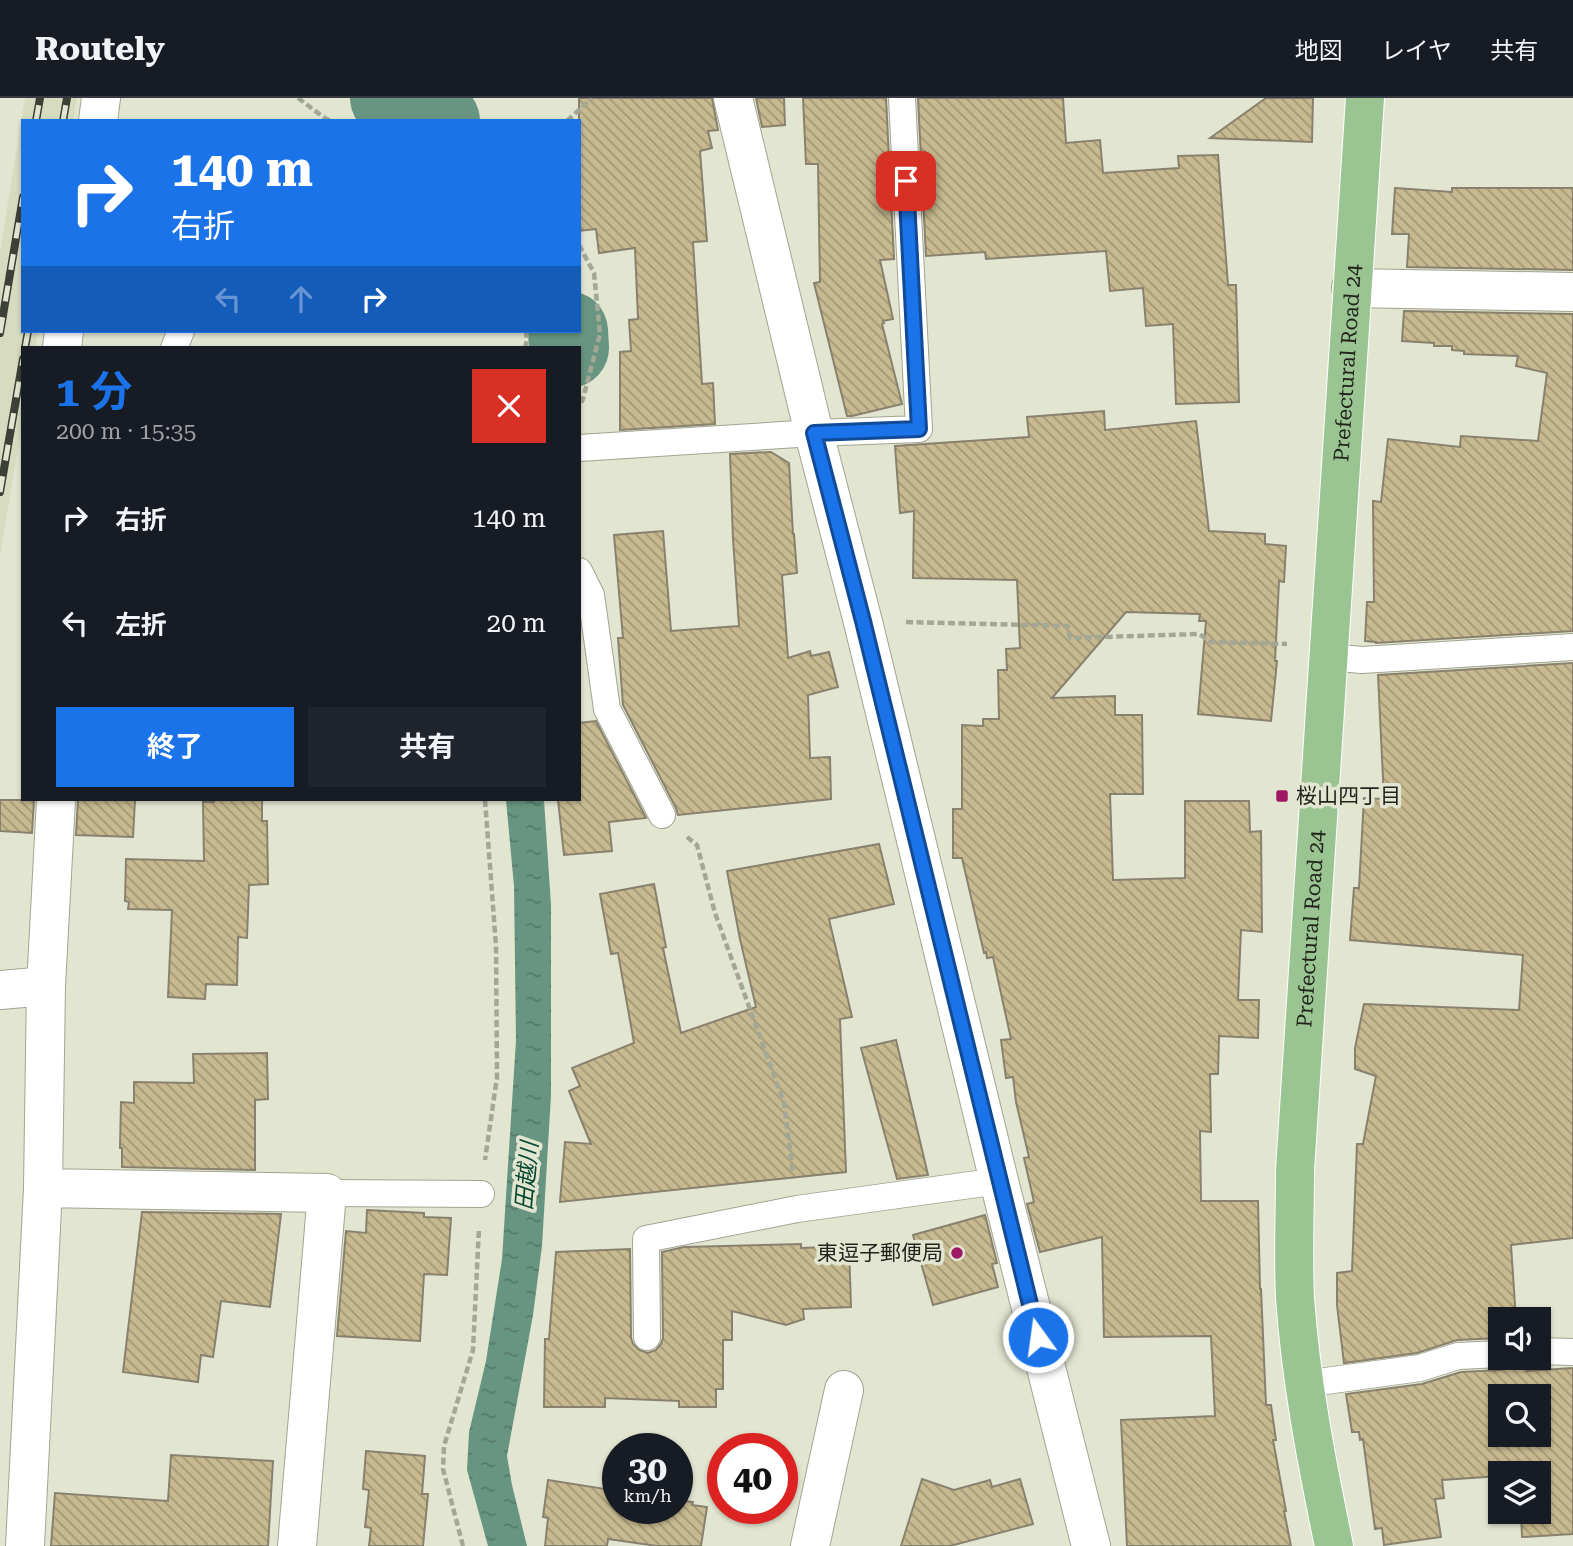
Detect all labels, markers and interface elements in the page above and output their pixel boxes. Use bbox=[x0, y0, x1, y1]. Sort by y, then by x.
text: Routely bbox=[35, 29, 165, 68]
text: 地図 bbox=[1295, 37, 1343, 65]
text: レイヤ bbox=[1381, 37, 1452, 65]
text: 共有 bbox=[1490, 37, 1538, 65]
text: 140 m bbox=[171, 141, 313, 198]
icon: right bbox=[56, 147, 147, 238]
pin bbox=[876, 151, 936, 211]
icon: arrive bbox=[887, 162, 925, 200]
text: 右折 bbox=[171, 207, 235, 245]
street label: Prefectural Road 24 bbox=[1329, 263, 1366, 463]
icon: left bbox=[209, 280, 247, 318]
icon: ahead bbox=[282, 280, 320, 318]
icon: right bbox=[355, 280, 393, 318]
text: 1 分 bbox=[56, 367, 132, 416]
button: close bbox=[472, 369, 546, 443]
text: 200 m · 15:35 bbox=[56, 418, 196, 445]
icon: right bbox=[56, 499, 94, 537]
text: 140 m bbox=[472, 503, 546, 533]
text: 右折 bbox=[115, 505, 167, 535]
icon: left bbox=[56, 604, 94, 642]
text: 20 m bbox=[487, 608, 546, 638]
text: 左折 bbox=[115, 610, 167, 640]
button: 終了 bbox=[56, 707, 294, 787]
button: 共有 bbox=[308, 707, 546, 787]
place label: 桜山四丁目 bbox=[1296, 784, 1401, 808]
marker: 桜山四丁目 bbox=[1274, 788, 1290, 804]
street label: Prefectural Road 24 bbox=[1292, 829, 1329, 1028]
water label: 田越川 bbox=[511, 1137, 544, 1212]
place label: 東逗子郵便局 bbox=[817, 1241, 943, 1265]
marker: 東逗子郵便局 bbox=[949, 1245, 965, 1261]
position arrow bbox=[1001, 1300, 1075, 1374]
map controls bbox=[1488, 1307, 1551, 1524]
button: sound bbox=[1488, 1307, 1551, 1370]
button: search bbox=[1488, 1384, 1551, 1447]
speed limit sign: 40 bbox=[707, 1433, 798, 1524]
text: 30 bbox=[628, 1449, 667, 1490]
button: layers bbox=[1488, 1461, 1551, 1524]
text: km/h bbox=[623, 1485, 672, 1506]

